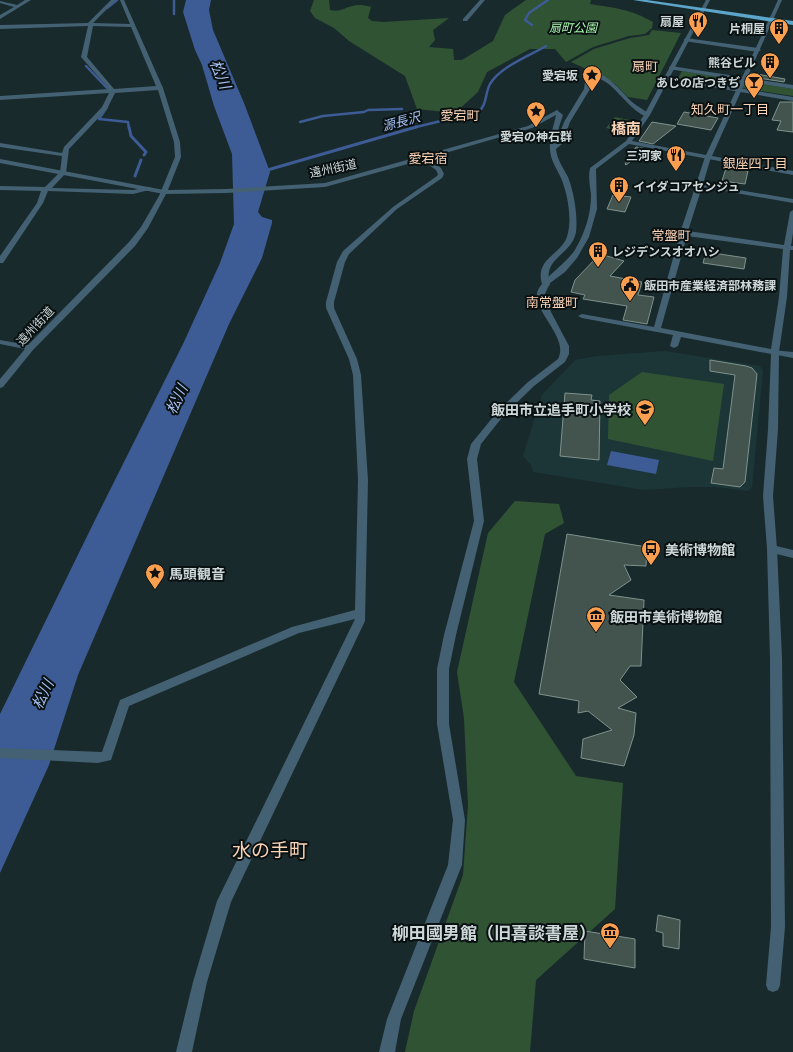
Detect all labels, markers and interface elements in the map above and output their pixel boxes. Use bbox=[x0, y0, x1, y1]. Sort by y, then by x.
restaurant icon: 扇屋 bbox=[687, 10, 709, 38]
place label: 扇屋 bbox=[660, 14, 684, 29]
building icon: 片桐屋 bbox=[768, 17, 790, 45]
park label: 扇町公園 bbox=[549, 20, 599, 35]
place label: 片桐屋 bbox=[729, 21, 765, 36]
building icon: 熊谷ビル bbox=[759, 51, 781, 79]
place label: 熊谷ビル bbox=[708, 55, 756, 70]
water label: 松川 bbox=[206, 56, 237, 94]
district label: 扇町 bbox=[632, 57, 658, 75]
place icon: 愛宕坂 bbox=[581, 64, 603, 92]
place label: 愛宕坂 bbox=[542, 68, 578, 83]
bar icon: あじの店つきぢ bbox=[743, 71, 765, 99]
place label: あじの店つきぢ bbox=[656, 75, 740, 90]
place icon: 愛宕の神石群 bbox=[525, 100, 547, 128]
district label: 知久町一丁目 bbox=[691, 100, 769, 118]
district label: 愛宕町 bbox=[440, 106, 480, 124]
water label: 源長沢 bbox=[380, 107, 424, 135]
district label: 橋南 bbox=[611, 118, 641, 138]
place label: 愛宕の神石群 bbox=[500, 129, 572, 144]
restaurant icon: 三河家 bbox=[665, 144, 687, 172]
place label: 三河家 bbox=[626, 148, 662, 163]
district label: 愛宕宿 bbox=[408, 149, 448, 167]
district label: 銀座四丁目 bbox=[722, 154, 788, 172]
street label: 遠州街道 bbox=[308, 156, 358, 180]
building icon: イイダコアセンジュ bbox=[608, 175, 630, 203]
place label: イイダコアセンジュ bbox=[633, 179, 739, 194]
district label: 常盤町 bbox=[651, 226, 691, 244]
building icon: レジデンスオオハシ bbox=[587, 240, 609, 268]
place label: レジデンスオオハシ bbox=[612, 244, 720, 259]
public building icon: 飯田市産業経済部林務課 bbox=[619, 274, 641, 302]
place label: 飯田市産業経済部林務課 bbox=[644, 278, 776, 293]
district label: 南常盤町 bbox=[526, 293, 578, 311]
street label: 遠州街道 bbox=[13, 303, 57, 349]
water label: 松川 bbox=[161, 379, 192, 417]
school or university icon: 飯田市立追手町小学校 bbox=[634, 398, 656, 426]
place label: 飯田市立追手町小学校 bbox=[491, 400, 631, 419]
bus stop icon: 美術博物館 bbox=[640, 538, 662, 566]
place label: 美術博物館 bbox=[665, 540, 735, 559]
place icon: 馬頭観音 bbox=[144, 562, 166, 590]
place label: 馬頭観音 bbox=[169, 564, 225, 583]
museum icon: 飯田市美術博物館 bbox=[585, 605, 607, 633]
place label: 飯田市美術博物館 bbox=[610, 607, 722, 626]
water label: 松川 bbox=[27, 674, 58, 712]
district label: 水の手町 bbox=[232, 837, 308, 862]
place label: 柳田國男館（旧喜談書屋） bbox=[392, 921, 596, 944]
museum icon: 柳田國男館（旧喜談書屋） bbox=[599, 921, 621, 949]

